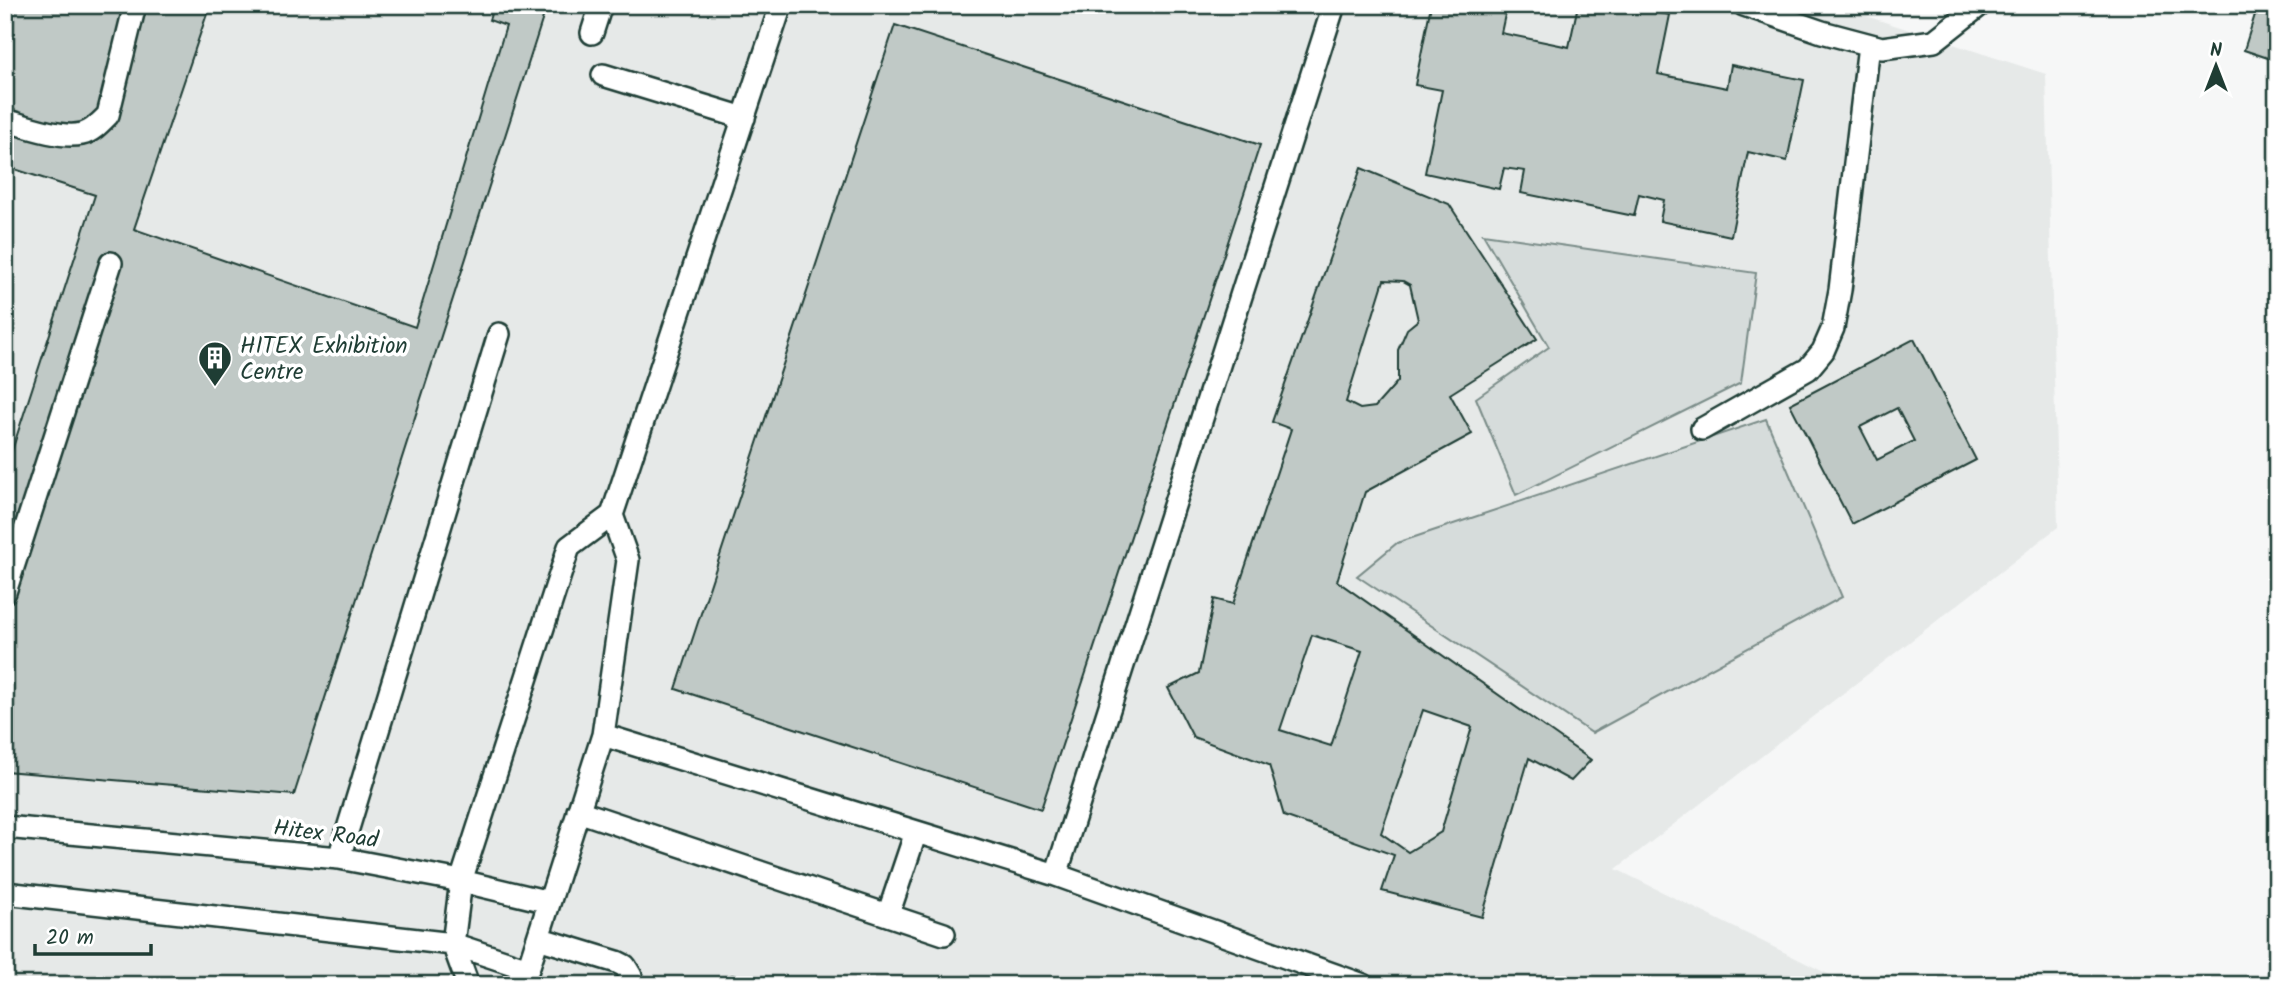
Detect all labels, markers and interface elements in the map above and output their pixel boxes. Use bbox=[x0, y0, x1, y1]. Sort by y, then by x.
north arrow bbox=[2180, 32, 2250, 102]
text: N bbox=[2210, 36, 2222, 66]
place label: HITEX Exhibition Centre bbox=[240, 329, 408, 391]
building icon: HITEX Exhibition Centre bbox=[196, 339, 234, 388]
street label: Hitex Road bbox=[271, 811, 381, 859]
scale bar bbox=[35, 913, 150, 957]
text: 20 m bbox=[46, 922, 94, 955]

